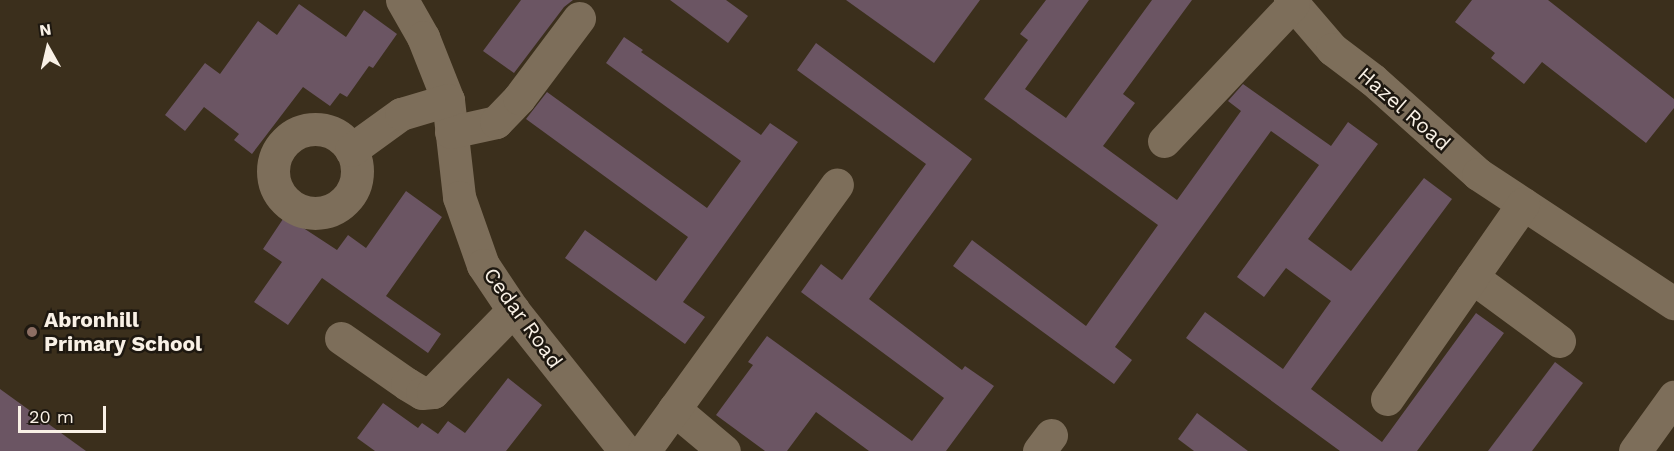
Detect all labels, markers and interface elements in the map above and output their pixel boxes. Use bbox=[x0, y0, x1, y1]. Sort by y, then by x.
north arrow bbox=[18, 18, 78, 78]
text: N bbox=[38, 19, 53, 40]
street label: Hazel Road bbox=[1352, 62, 1456, 156]
street label: Cedar Road bbox=[478, 263, 568, 373]
place label: Abronhill Primary School bbox=[44, 307, 202, 357]
marker: Abronhill Primary School bbox=[25, 325, 39, 339]
scale bar bbox=[21, 394, 110, 432]
text: 20 m bbox=[29, 406, 74, 427]

